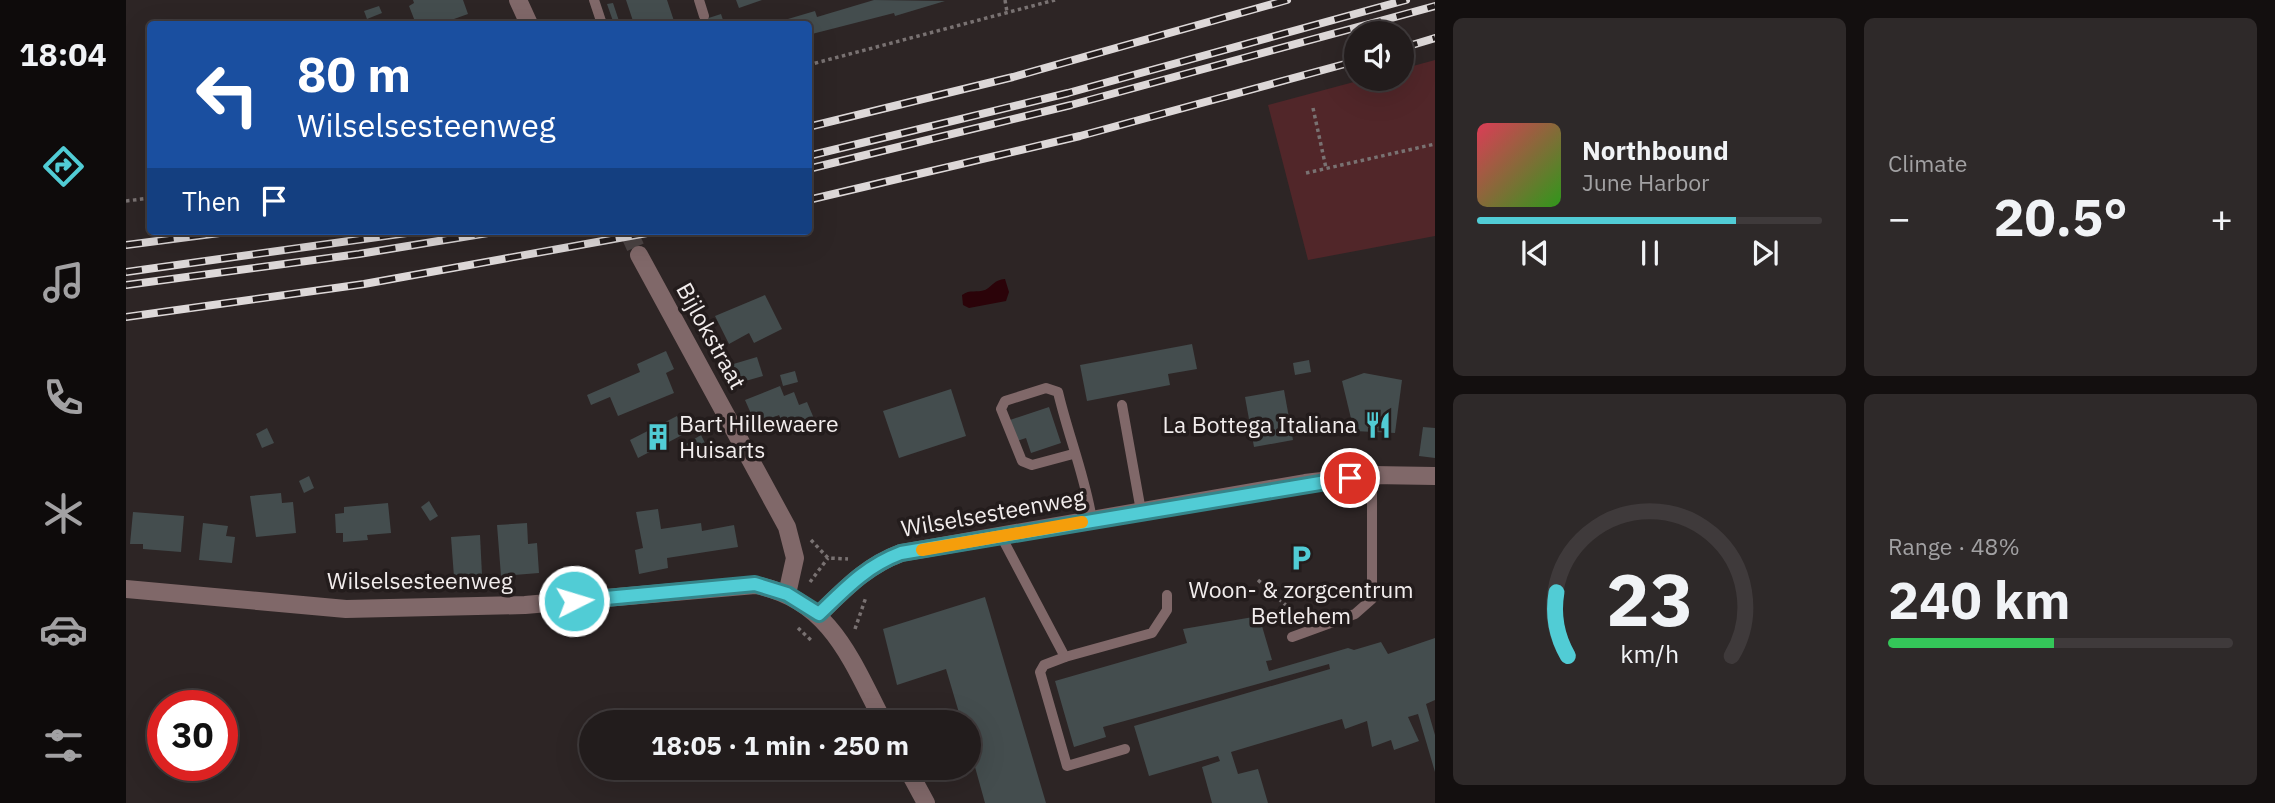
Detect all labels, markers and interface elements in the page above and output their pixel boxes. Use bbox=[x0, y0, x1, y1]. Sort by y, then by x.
map controls bbox=[1344, 21, 1414, 91]
button: sound bbox=[1344, 21, 1414, 91]
text: 18:04 bbox=[19, 33, 107, 75]
text: 80 m bbox=[297, 42, 411, 105]
icon: left bbox=[182, 49, 273, 140]
text: Wilselsesteenweg bbox=[297, 104, 556, 146]
text: Northbound bbox=[1582, 133, 1729, 167]
icon: directions bbox=[39, 142, 88, 191]
text: Climate bbox=[1888, 148, 1967, 178]
text: June Harbor bbox=[1582, 167, 1710, 197]
icon: arrive bbox=[255, 182, 293, 220]
text: 20.5° bbox=[1993, 183, 2128, 250]
text: Then bbox=[182, 184, 241, 218]
text: − bbox=[1888, 193, 1911, 242]
text: + bbox=[2210, 193, 2233, 242]
icon: previous bbox=[1516, 234, 1554, 272]
icon: pause bbox=[1631, 234, 1669, 272]
icon: next bbox=[1746, 234, 1784, 272]
icon: music bbox=[39, 258, 88, 307]
street label: Bijlokstraat bbox=[670, 277, 754, 394]
icon: phone bbox=[39, 373, 88, 422]
place label: Bart Hillewaere Huisarts bbox=[679, 408, 839, 464]
place label: La Bottega Italiana bbox=[1162, 409, 1357, 439]
restaurant icon: La Bottega Italiana bbox=[1363, 410, 1393, 440]
building icon: Bart Hillewaere Huisarts bbox=[643, 422, 673, 452]
pin bbox=[1320, 448, 1380, 508]
icon: arrive bbox=[1331, 459, 1369, 497]
street label: Wilselsesteenweg bbox=[899, 481, 1087, 543]
icon: climate bbox=[39, 489, 88, 538]
text: Range · 48% bbox=[1888, 531, 2020, 561]
parking icon: Woon- & zorgcentrum Betlehem bbox=[1286, 543, 1316, 573]
text: 23 bbox=[1606, 551, 1693, 646]
position arrow bbox=[537, 564, 611, 638]
street label: Wilselsesteenweg bbox=[327, 565, 513, 595]
text: 240 km bbox=[1888, 566, 2070, 633]
place label: Woon- & zorgcentrum Betlehem bbox=[1189, 574, 1414, 630]
icon: car bbox=[39, 605, 88, 654]
text: km/h bbox=[1620, 636, 1679, 669]
speed limit sign: 30 bbox=[147, 690, 238, 781]
icon: filters bbox=[39, 721, 88, 770]
text: 18:05 · 1 min · 250 m bbox=[651, 728, 909, 762]

